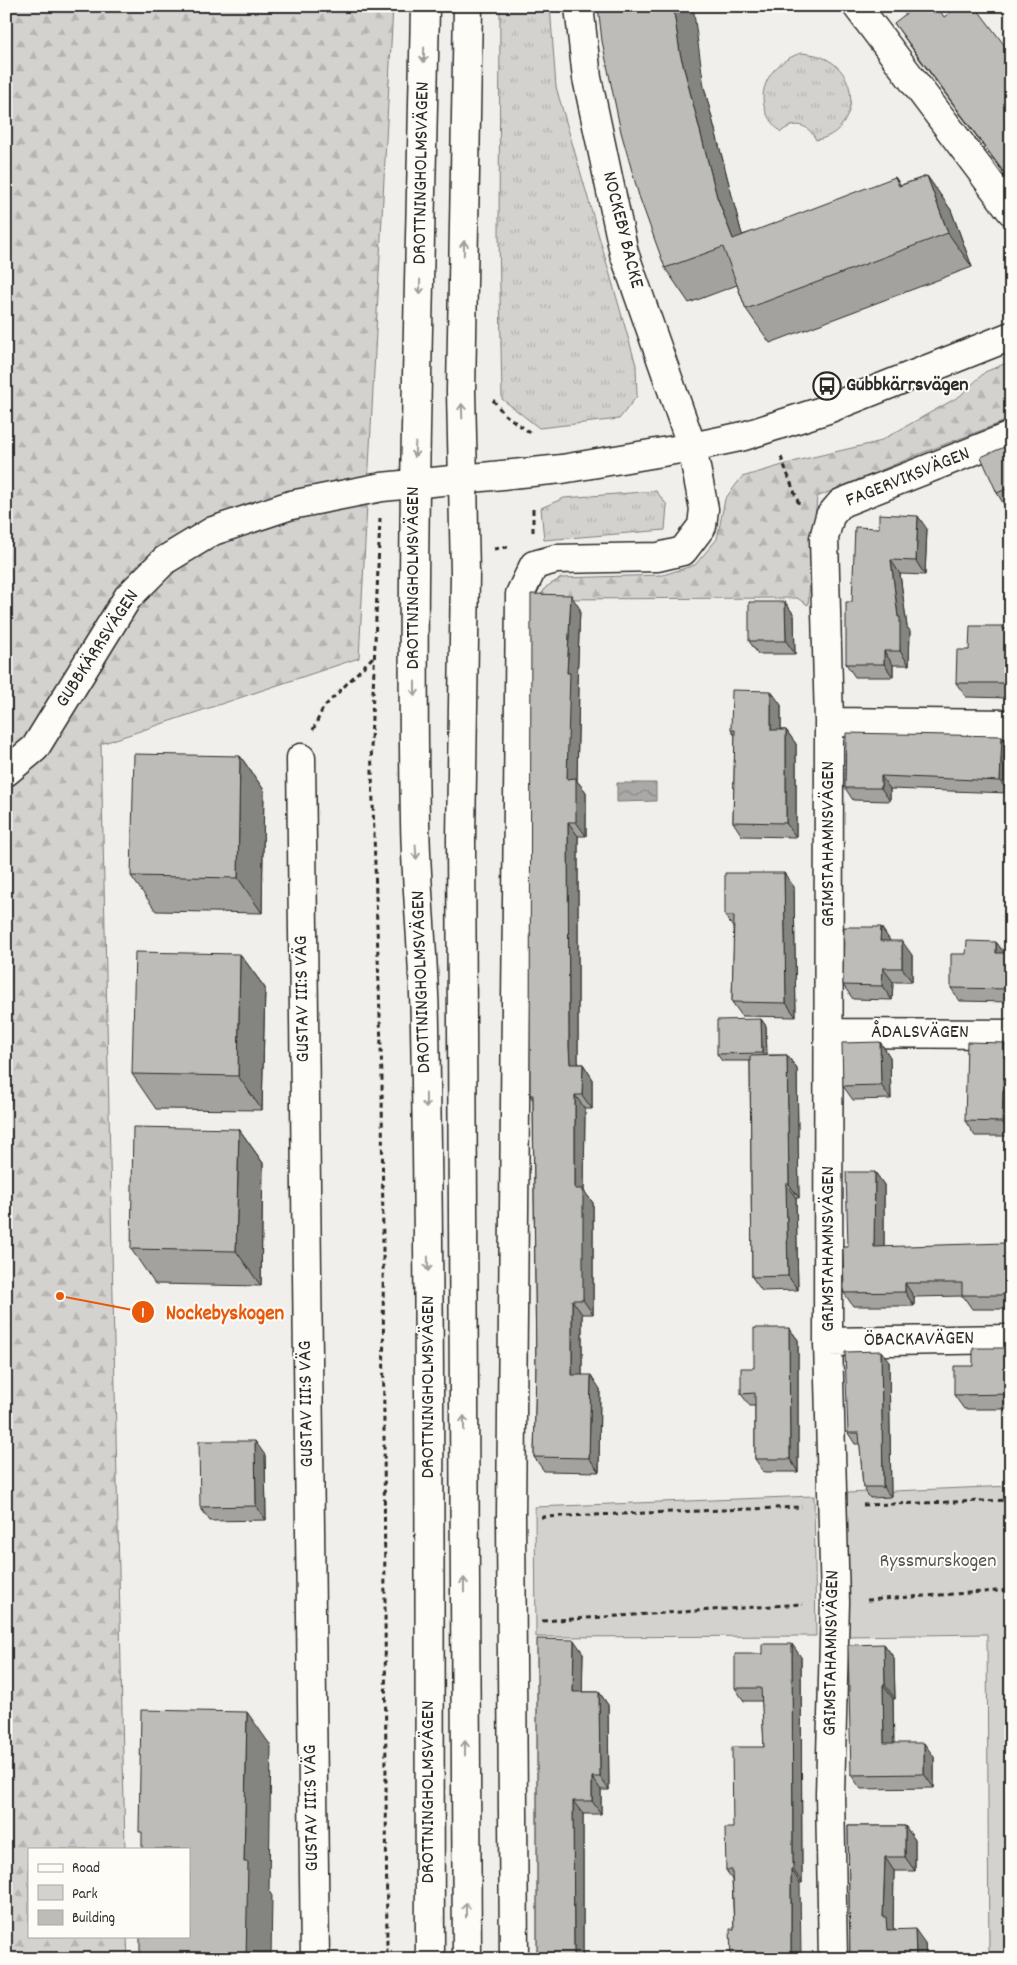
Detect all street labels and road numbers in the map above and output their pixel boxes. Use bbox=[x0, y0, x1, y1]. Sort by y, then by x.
street label: DROTTNINGHOLMSVÄGEN bbox=[406, 81, 438, 265]
street label: NOCKEBY BACKE bbox=[594, 169, 650, 291]
street label: FAGERVIKSVÄGEN bbox=[842, 440, 974, 516]
street label: DROTTNINGHOLMSVÄGEN bbox=[400, 486, 428, 670]
street label: GUBBKÄRRSVÄGEN bbox=[49, 585, 147, 713]
street label: GRIMSTAHAMNSVÄGEN bbox=[815, 761, 843, 927]
street label: DROTTNINGHOLMSVÄGEN bbox=[405, 890, 439, 1074]
street label: GUSTAV III:S VÄG bbox=[288, 935, 318, 1063]
street label: ÅDALSVÄGEN bbox=[871, 1019, 969, 1047]
street label: GRIMSTAHAMNSVÄGEN bbox=[815, 1166, 843, 1332]
street label: DROTTNINGHOLMSVÄGEN bbox=[415, 1295, 443, 1479]
street label: ÖBACKAVÄGEN bbox=[864, 1325, 974, 1355]
street label: GUSTAV III:S VÄG bbox=[292, 1340, 322, 1468]
street label: GRIMSTAHAMNSVÄGEN bbox=[817, 1570, 847, 1736]
street label: DROTTNINGHOLMSVÄGEN bbox=[415, 1700, 443, 1884]
street label: GUSTAV III:S VÄG bbox=[297, 1744, 327, 1872]

